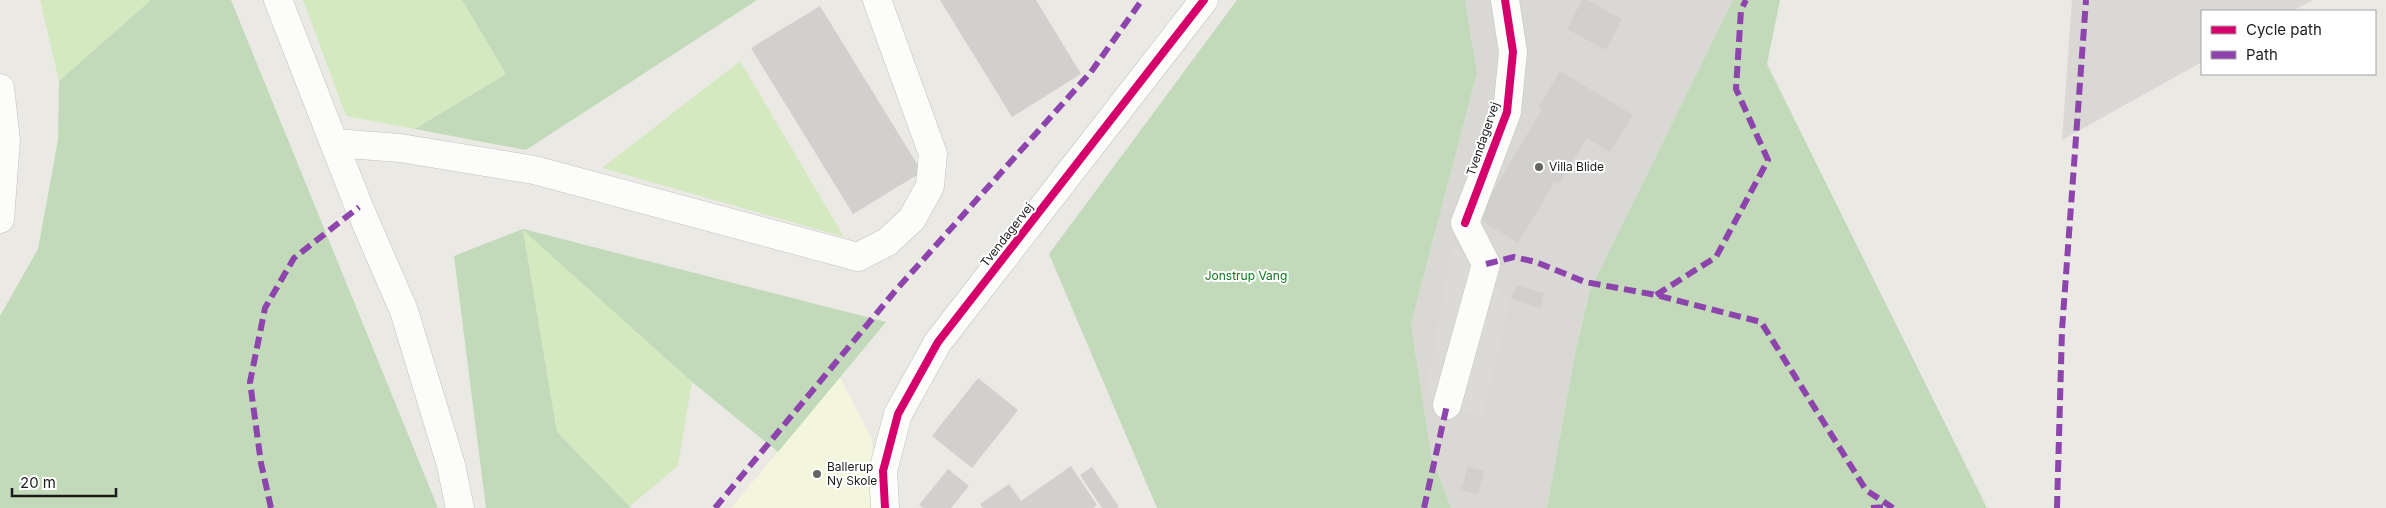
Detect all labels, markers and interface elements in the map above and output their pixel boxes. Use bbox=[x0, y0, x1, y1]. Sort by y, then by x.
legend bbox=[2201, 10, 2376, 75]
text: Cycle path bbox=[2246, 20, 2322, 39]
text: Path bbox=[2246, 45, 2278, 64]
street label: Tvendagervej bbox=[1463, 100, 1502, 178]
place label: Villa Blide bbox=[1549, 159, 1604, 174]
marker: Villa Blide bbox=[1533, 161, 1545, 173]
street label: Tvendagervej bbox=[977, 200, 1036, 270]
park label: Jonstrup Vang bbox=[1205, 268, 1287, 283]
place label: Ballerup Ny Skole bbox=[827, 459, 877, 488]
scale bar bbox=[12, 466, 116, 498]
marker: Ballerup Ny Skole bbox=[811, 468, 823, 480]
text: 20 m bbox=[20, 473, 56, 492]

